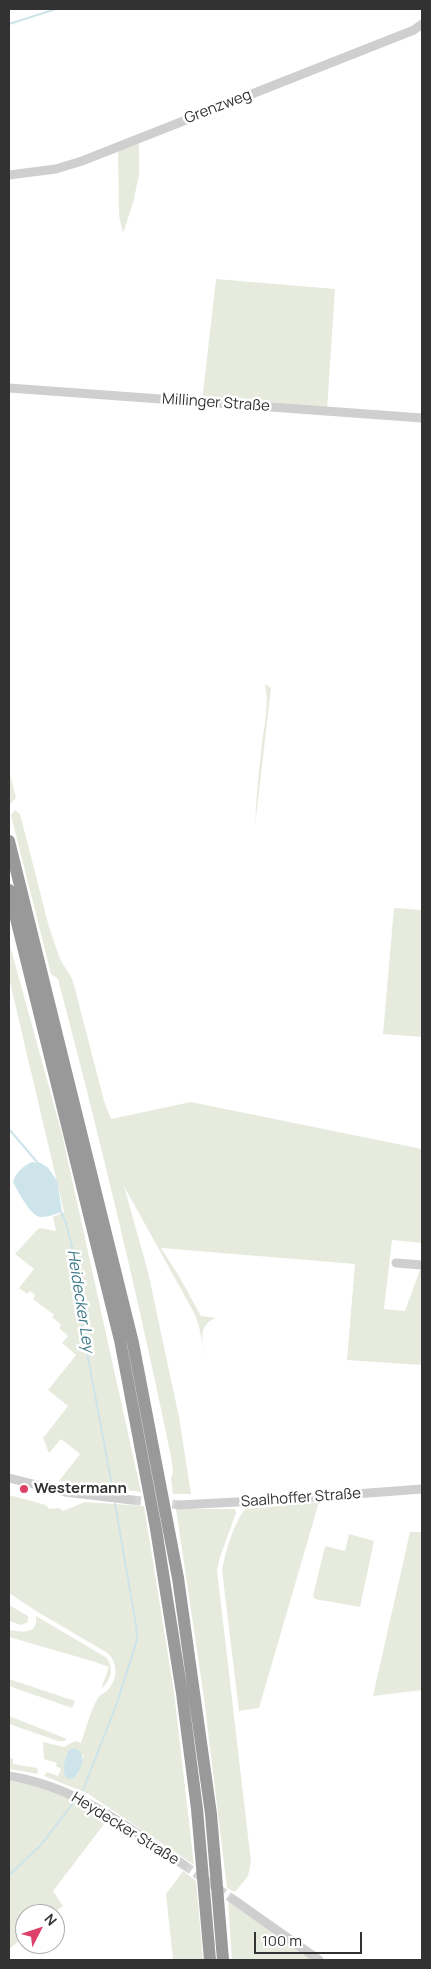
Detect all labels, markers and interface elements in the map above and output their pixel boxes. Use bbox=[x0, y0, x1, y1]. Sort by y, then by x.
street label: Grenzweg bbox=[182, 86, 254, 128]
street label: Millinger Straße bbox=[161, 390, 271, 416]
water label: Heidecker Ley bbox=[62, 1248, 98, 1354]
place label: Westermann bbox=[34, 1480, 127, 1498]
marker: Westermann bbox=[18, 1483, 30, 1495]
street label: Saalhoffer Straße bbox=[240, 1485, 362, 1511]
street label: Heydecker Straße bbox=[68, 1789, 182, 1869]
north arrow bbox=[15, 1904, 65, 1954]
text: N bbox=[40, 1909, 61, 1930]
scale bar bbox=[256, 1922, 364, 1954]
text: 100 m bbox=[262, 1930, 302, 1951]

